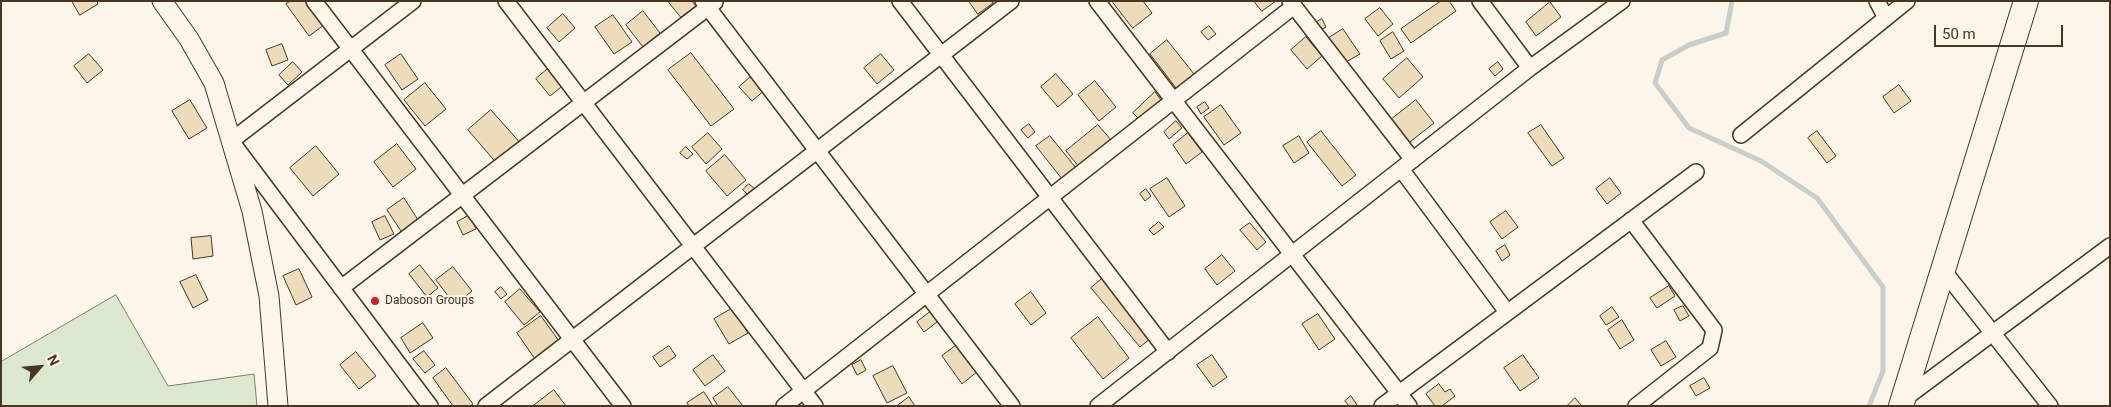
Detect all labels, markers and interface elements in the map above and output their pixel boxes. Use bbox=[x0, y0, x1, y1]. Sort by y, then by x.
scale bar bbox=[1936, 15, 2065, 47]
text: 50 m bbox=[1942, 25, 1976, 43]
place label: Daboson Groups bbox=[385, 294, 474, 308]
marker: Daboson Groups bbox=[369, 295, 381, 307]
north arrow bbox=[15, 342, 65, 392]
text: N bbox=[44, 352, 63, 368]

